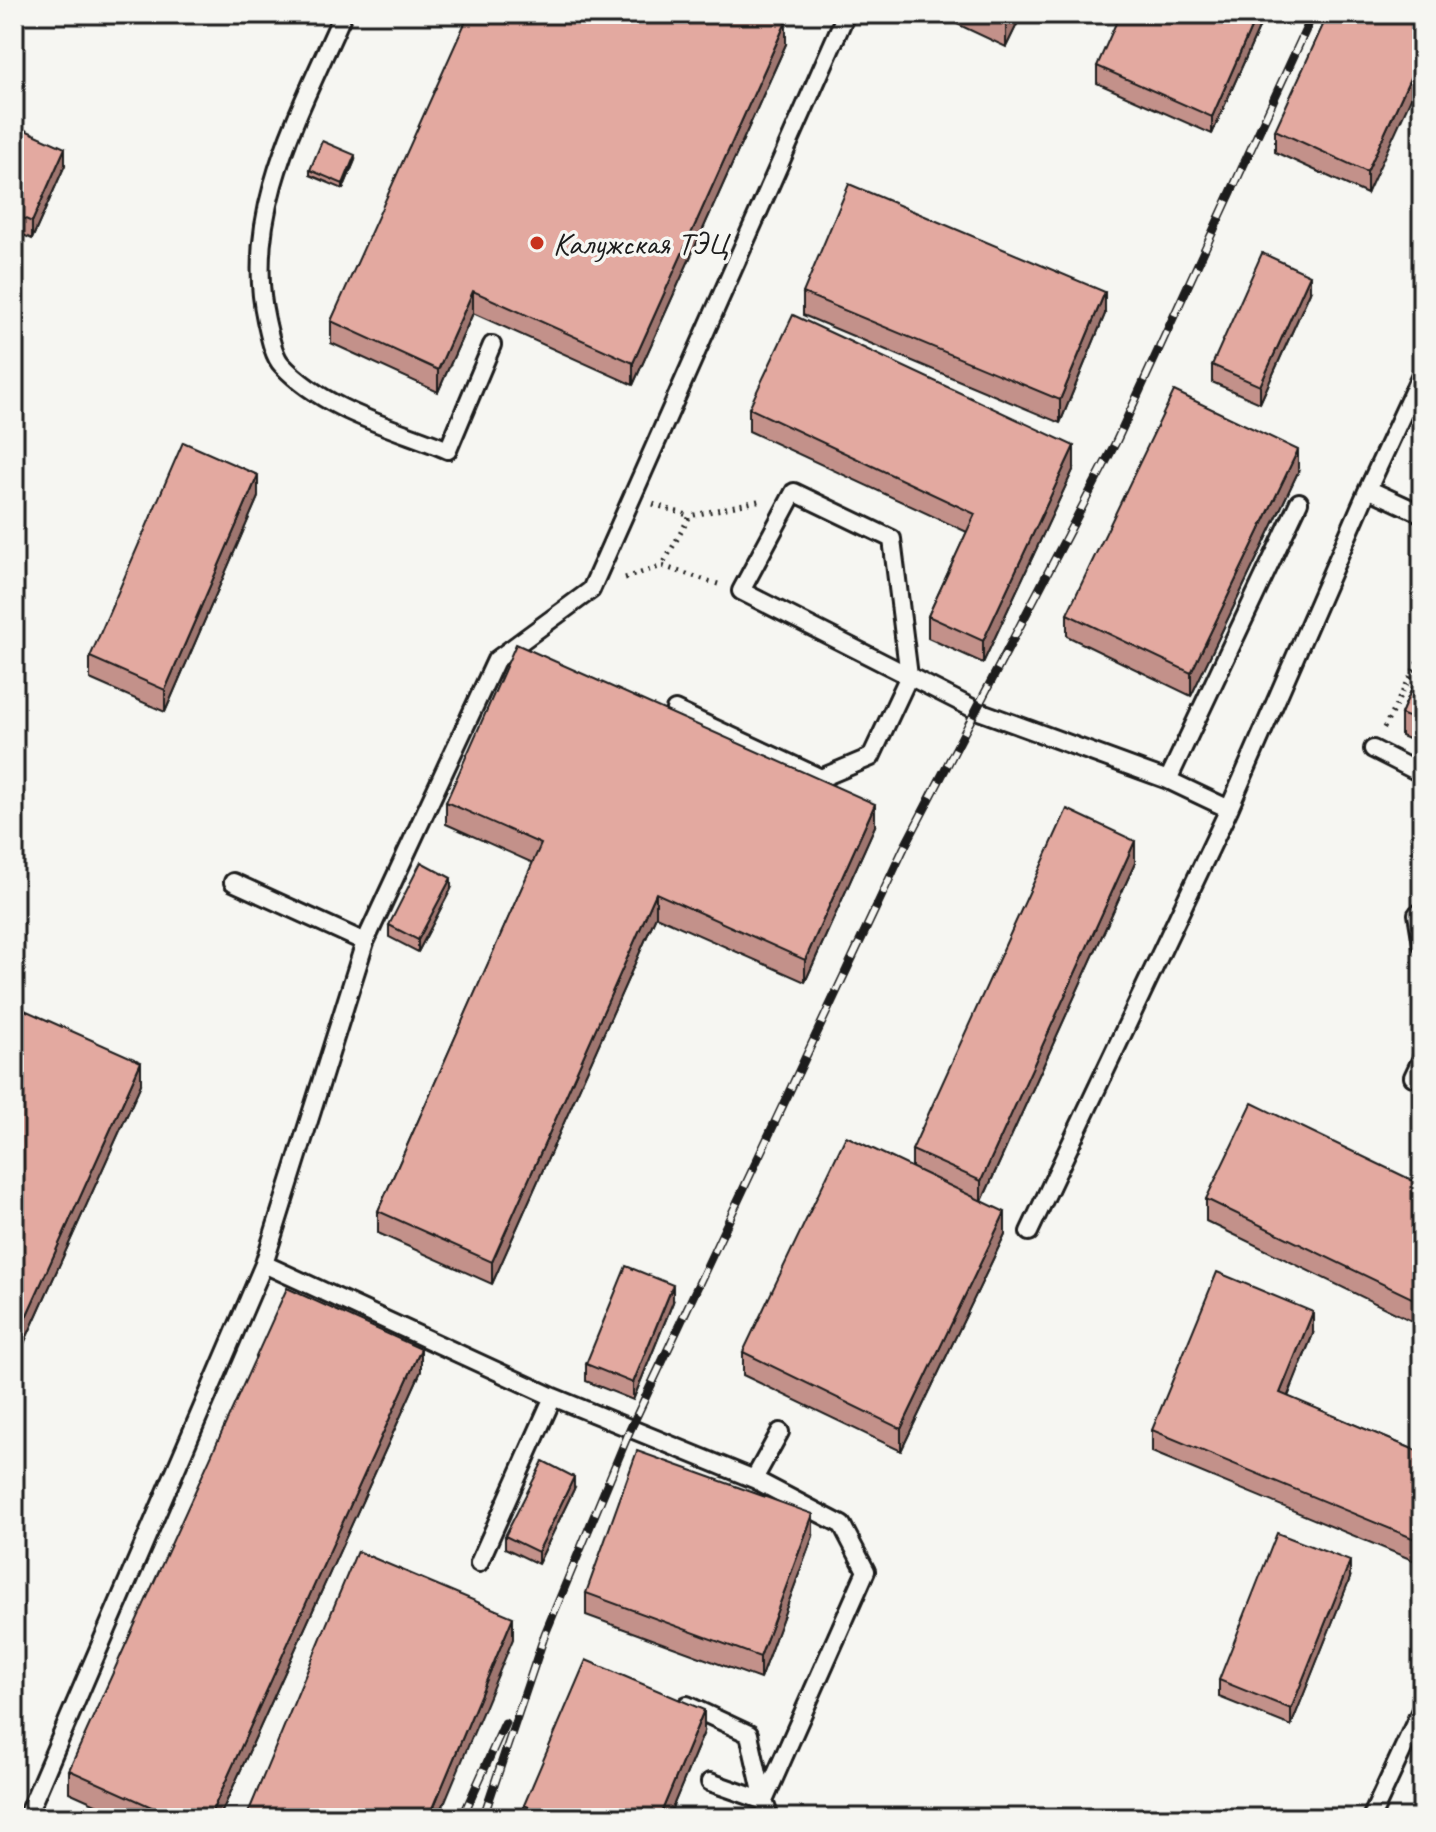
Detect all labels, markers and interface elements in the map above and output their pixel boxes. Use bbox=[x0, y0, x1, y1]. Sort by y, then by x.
place label: Калужская ТЭЦ bbox=[553, 223, 731, 264]
marker: Калужская ТЭЦ bbox=[528, 234, 546, 252]

